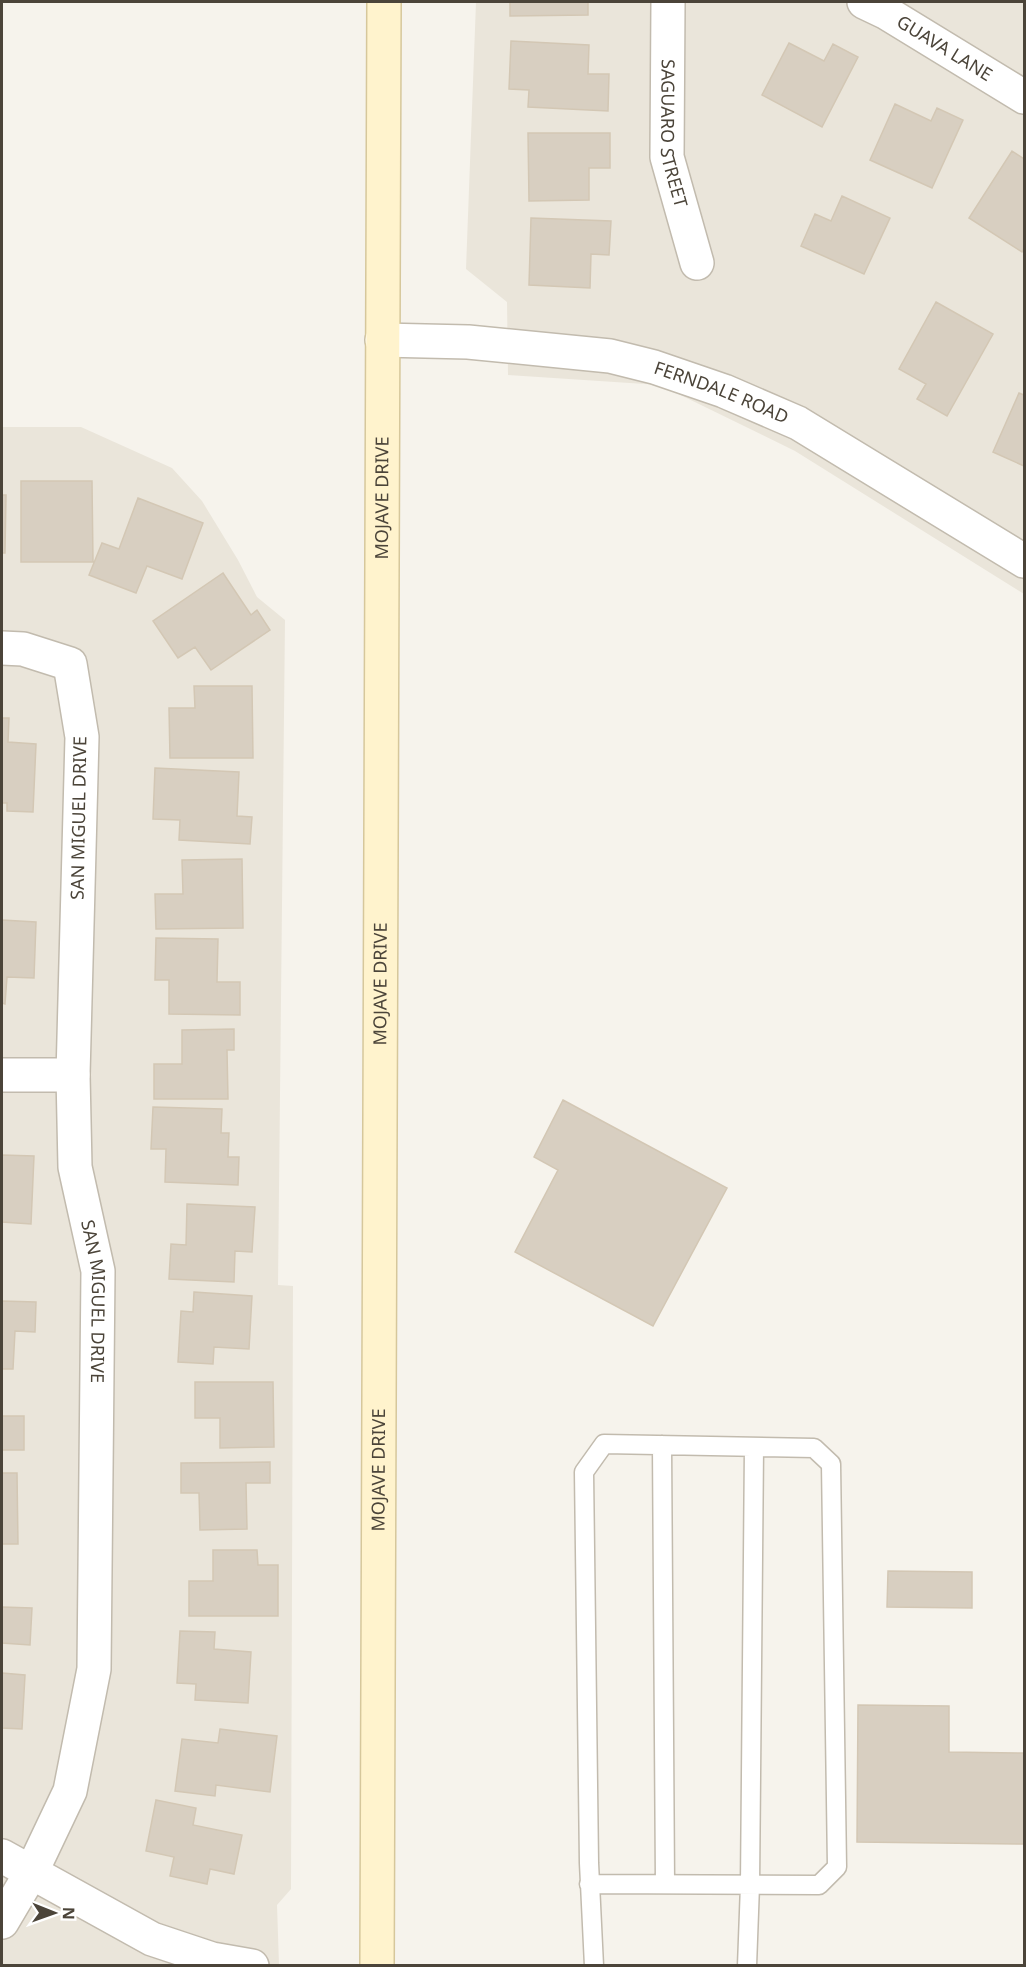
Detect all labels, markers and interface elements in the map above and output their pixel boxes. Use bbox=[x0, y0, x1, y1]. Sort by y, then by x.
street label: GUAVA LANE bbox=[893, 9, 997, 86]
street label: SAGUARO STREET bbox=[656, 59, 694, 210]
street label: FERNDALE ROAD bbox=[651, 355, 793, 429]
street label: MOJAVE DRIVE bbox=[369, 437, 393, 560]
street label: SAN MIGUEL DRIVE bbox=[65, 736, 91, 900]
street label: MOJAVE DRIVE bbox=[367, 923, 392, 1045]
street label: SAN MIGUEL DRIVE bbox=[76, 1217, 112, 1383]
street label: MOJAVE DRIVE bbox=[366, 1409, 390, 1531]
north arrow bbox=[24, 1883, 84, 1943]
text: N bbox=[58, 1907, 80, 1920]

